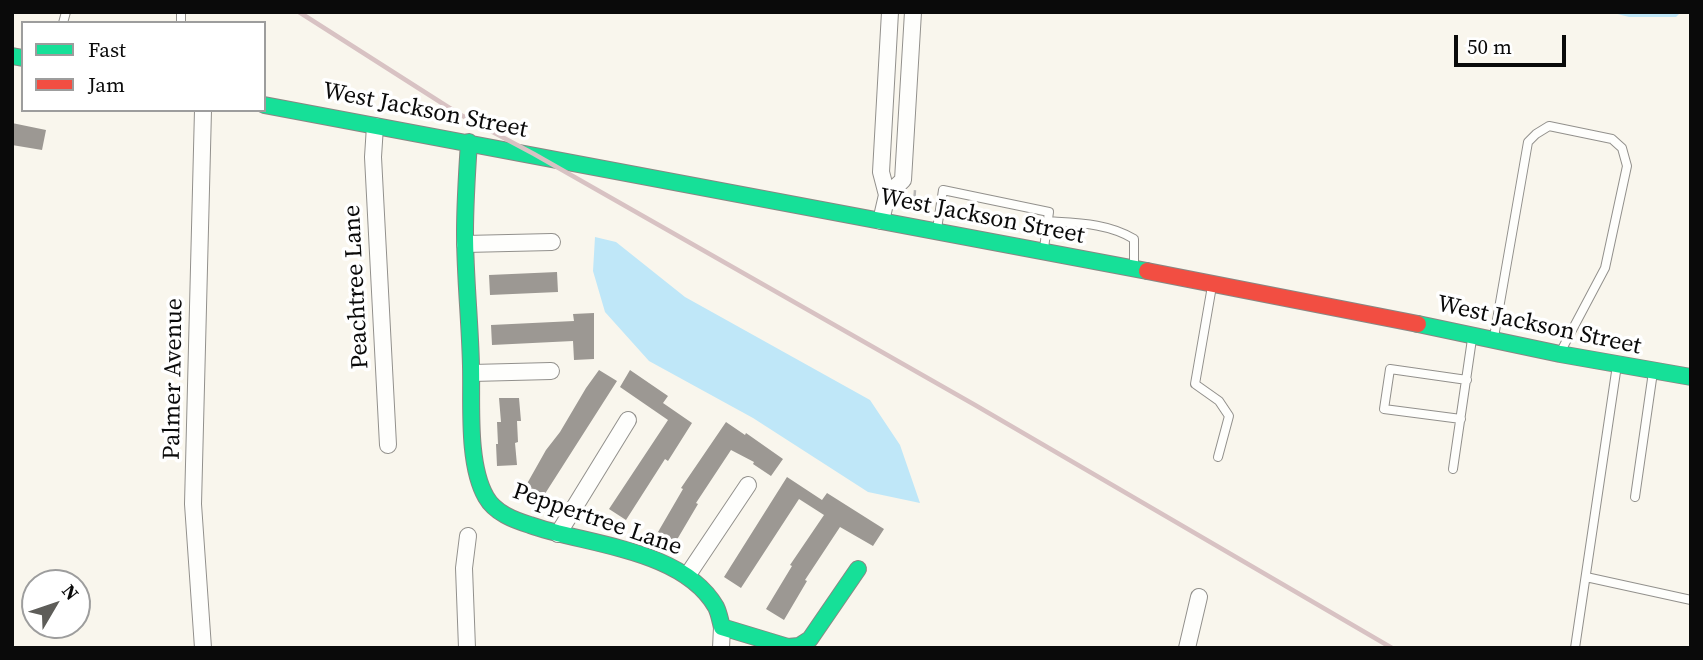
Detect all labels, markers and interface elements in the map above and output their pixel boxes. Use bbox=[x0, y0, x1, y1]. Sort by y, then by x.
legend bbox=[21, 21, 266, 112]
scale bar bbox=[1458, 21, 1570, 65]
text: 50 m bbox=[1467, 32, 1512, 61]
text: Fast bbox=[88, 35, 126, 64]
text: Jam bbox=[88, 70, 125, 99]
street label: West Jackson Street bbox=[320, 77, 530, 145]
street label: West Jackson Street bbox=[877, 183, 1087, 251]
street label: Peachtree Lane bbox=[338, 204, 376, 370]
street label: West Jackson Street bbox=[1434, 290, 1644, 362]
street label: Palmer Avenue bbox=[158, 298, 190, 460]
street label: Peppertree Lane bbox=[509, 478, 685, 562]
north arrow bbox=[21, 569, 91, 639]
text: N bbox=[56, 578, 85, 606]

